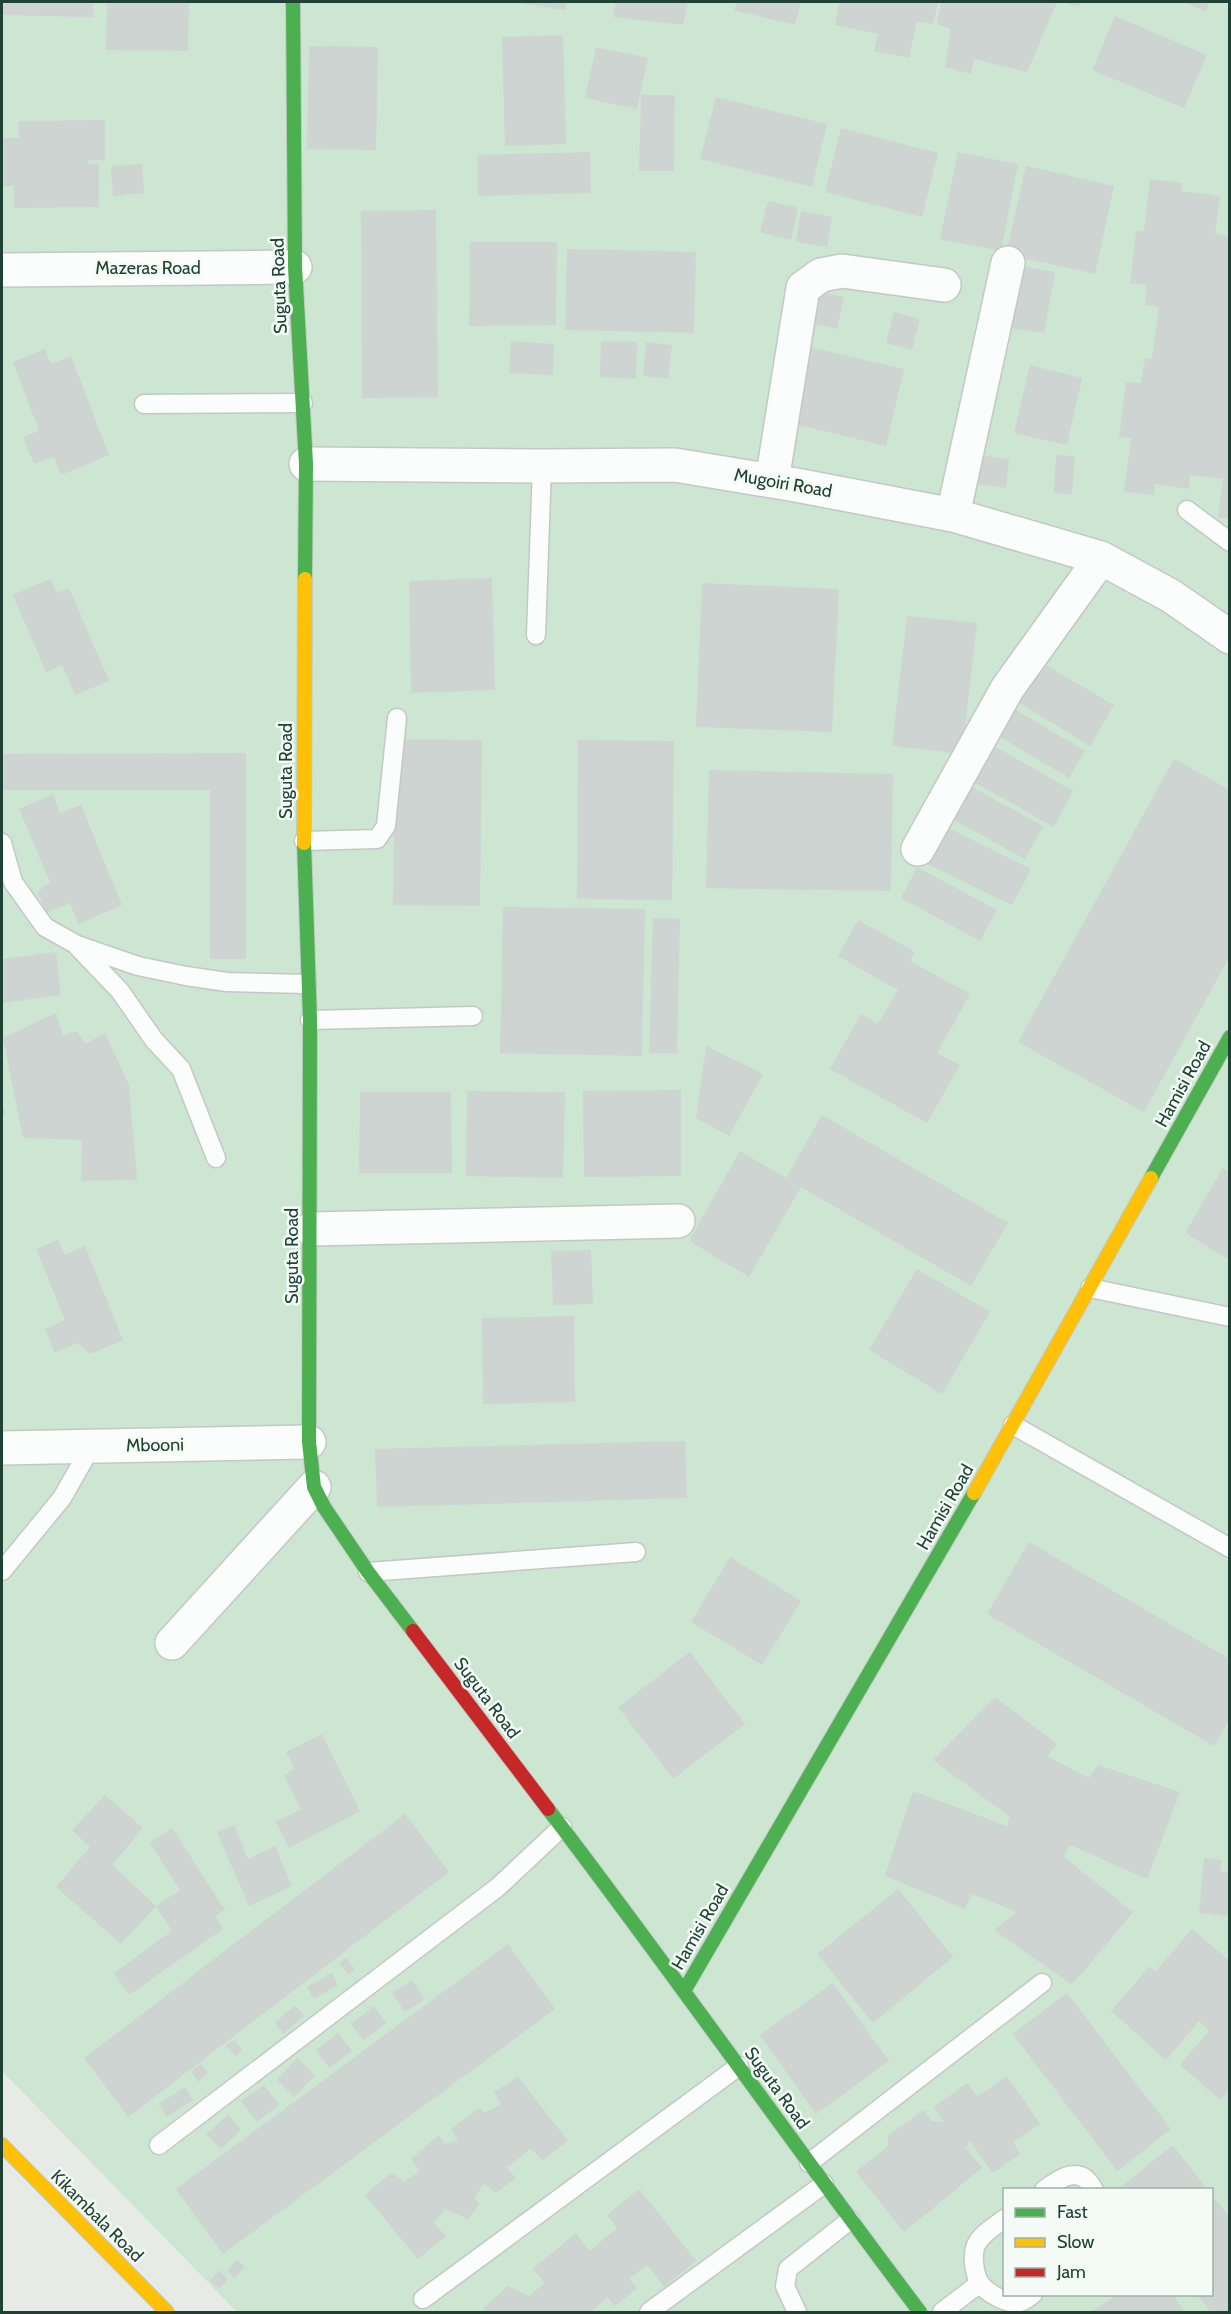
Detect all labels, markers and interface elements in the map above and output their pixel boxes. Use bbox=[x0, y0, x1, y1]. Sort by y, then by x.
street label: Suguta Road bbox=[266, 238, 292, 334]
street label: Mazeras Road bbox=[95, 257, 201, 279]
street label: Mugoiri Road bbox=[732, 464, 834, 502]
street label: Suguta Road bbox=[275, 723, 297, 819]
street label: Hamisi Road bbox=[1150, 1037, 1216, 1131]
street label: Suguta Road bbox=[281, 1208, 303, 1304]
street label: Mbooni bbox=[126, 1433, 184, 1457]
street label: Hamisi Road bbox=[912, 1460, 978, 1554]
street label: Suguta Road bbox=[449, 1653, 525, 1743]
street label: Hamisi Road bbox=[667, 1880, 733, 1974]
street label: Suguta Road bbox=[740, 2043, 814, 2133]
street label: Kikambala Road bbox=[46, 2165, 148, 2267]
legend bbox=[1003, 2188, 1213, 2296]
text: Fast bbox=[1057, 2201, 1088, 2223]
text: Slow bbox=[1057, 2231, 1094, 2253]
text: Jam bbox=[1056, 2261, 1086, 2283]

